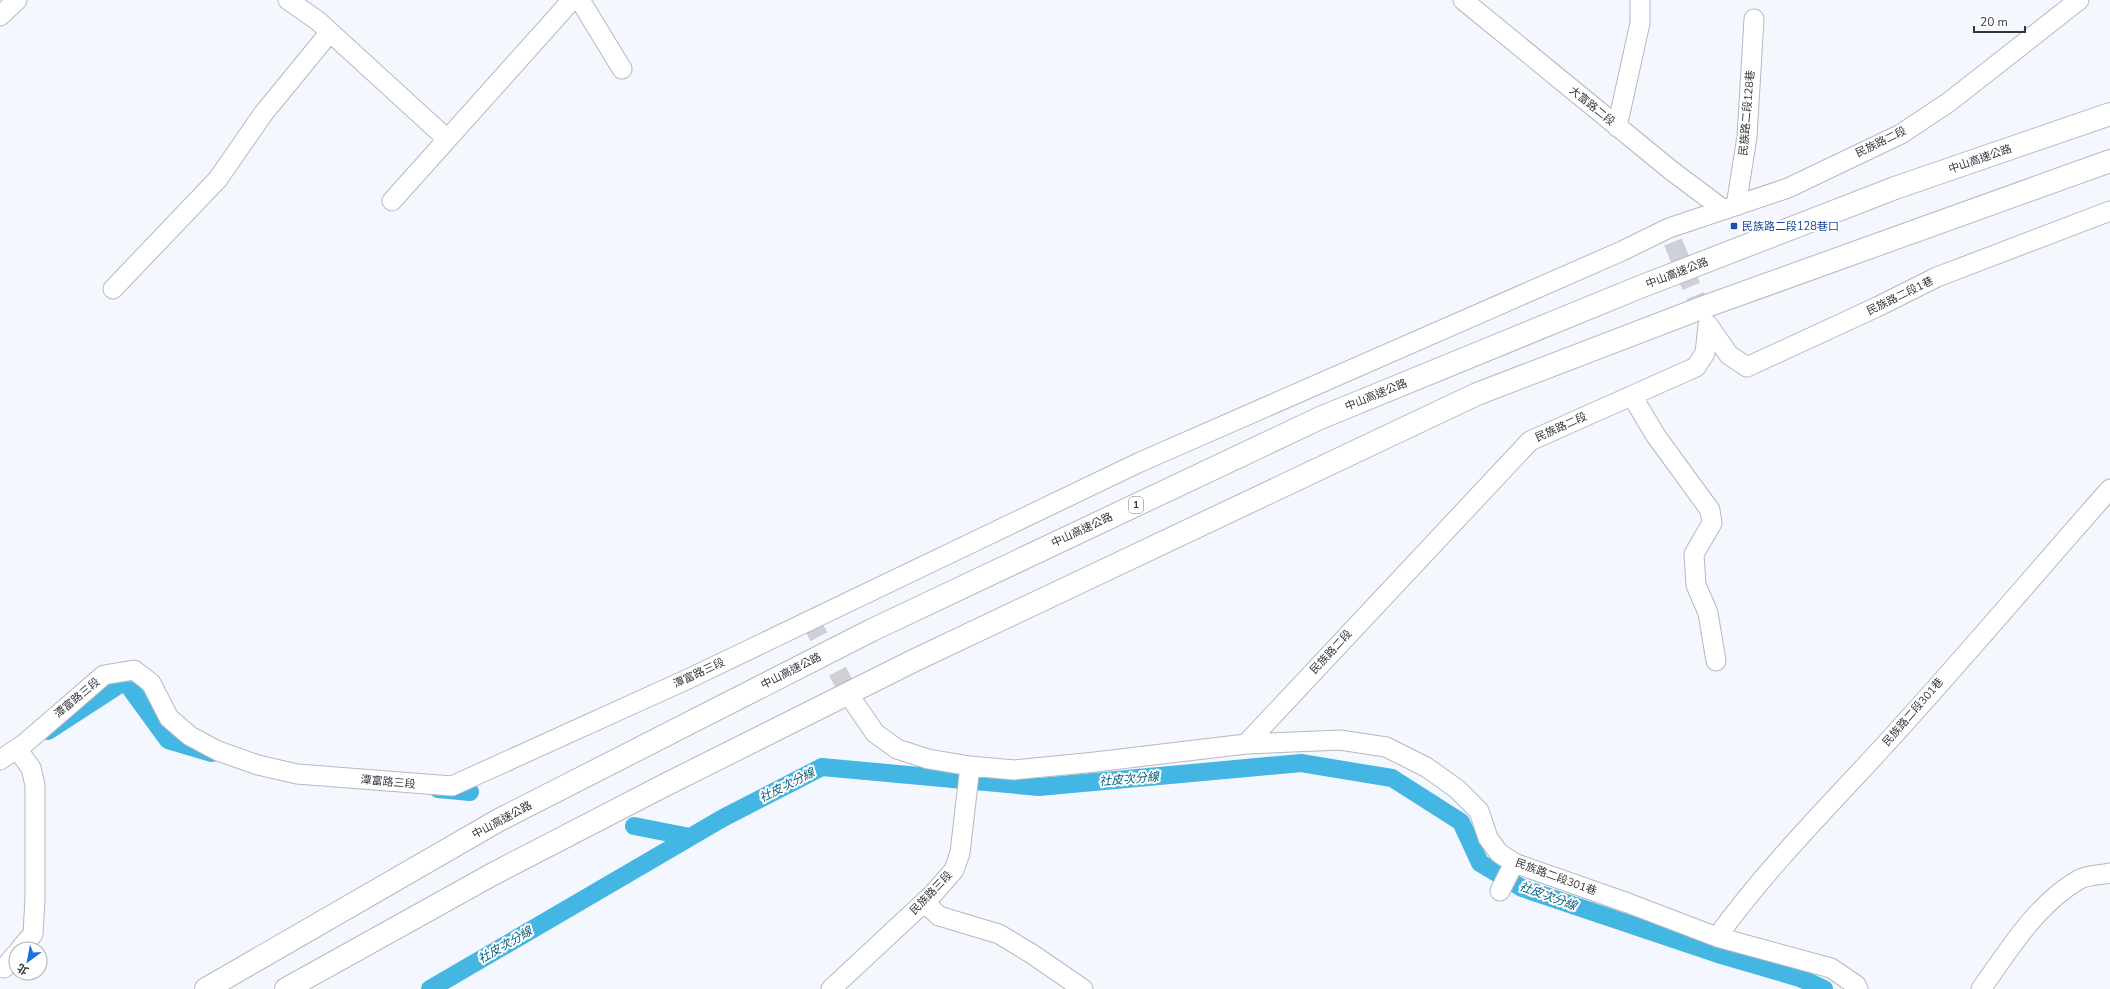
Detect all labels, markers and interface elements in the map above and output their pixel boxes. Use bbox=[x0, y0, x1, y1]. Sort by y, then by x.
scale bar bbox=[1974, 8, 2025, 34]
text: 20 m bbox=[1980, 14, 2008, 30]
street label: 民族路二段128巷 bbox=[1736, 70, 1758, 156]
street label: 大富路二段 bbox=[1566, 83, 1618, 129]
street label: 民族路二段 bbox=[1853, 123, 1909, 161]
street label: 中山高速公路 bbox=[1946, 141, 2014, 177]
place label: 民族路二段128巷口 bbox=[1742, 219, 1839, 234]
marker: 民族路二段128巷口 bbox=[1729, 221, 1739, 231]
street label: 中山高速公路 bbox=[1644, 254, 1710, 292]
street label: 民族路二段1巷 bbox=[1864, 273, 1936, 319]
street label: 中山高速公路 bbox=[1343, 376, 1409, 414]
street label: 民族路二段 bbox=[1533, 409, 1589, 445]
road number: 1 bbox=[1129, 497, 1143, 513]
street label: 中山高速公路 bbox=[1049, 509, 1115, 551]
street label: 民族路二段 bbox=[1307, 627, 1355, 677]
street label: 中山高速公路 bbox=[758, 649, 824, 693]
street label: 潭富路三段 bbox=[671, 655, 727, 691]
street label: 潭富路三段 bbox=[51, 675, 103, 721]
street label: 民族路二段301巷 bbox=[1879, 675, 1947, 749]
water label: 社皮次分線 bbox=[757, 763, 819, 806]
water label: 社皮次分線 bbox=[1098, 768, 1162, 790]
street label: 潭富路三段 bbox=[360, 772, 416, 792]
street label: 中山高速公路 bbox=[469, 798, 535, 842]
street label: 民族路二段301巷 bbox=[1513, 855, 1599, 899]
street label: 民族路三段 bbox=[907, 868, 955, 918]
water label: 社皮次分線 bbox=[1517, 878, 1581, 914]
water label: 社皮次分線 bbox=[475, 922, 537, 967]
north arrow bbox=[8, 941, 48, 981]
text: 北 bbox=[14, 960, 32, 978]

